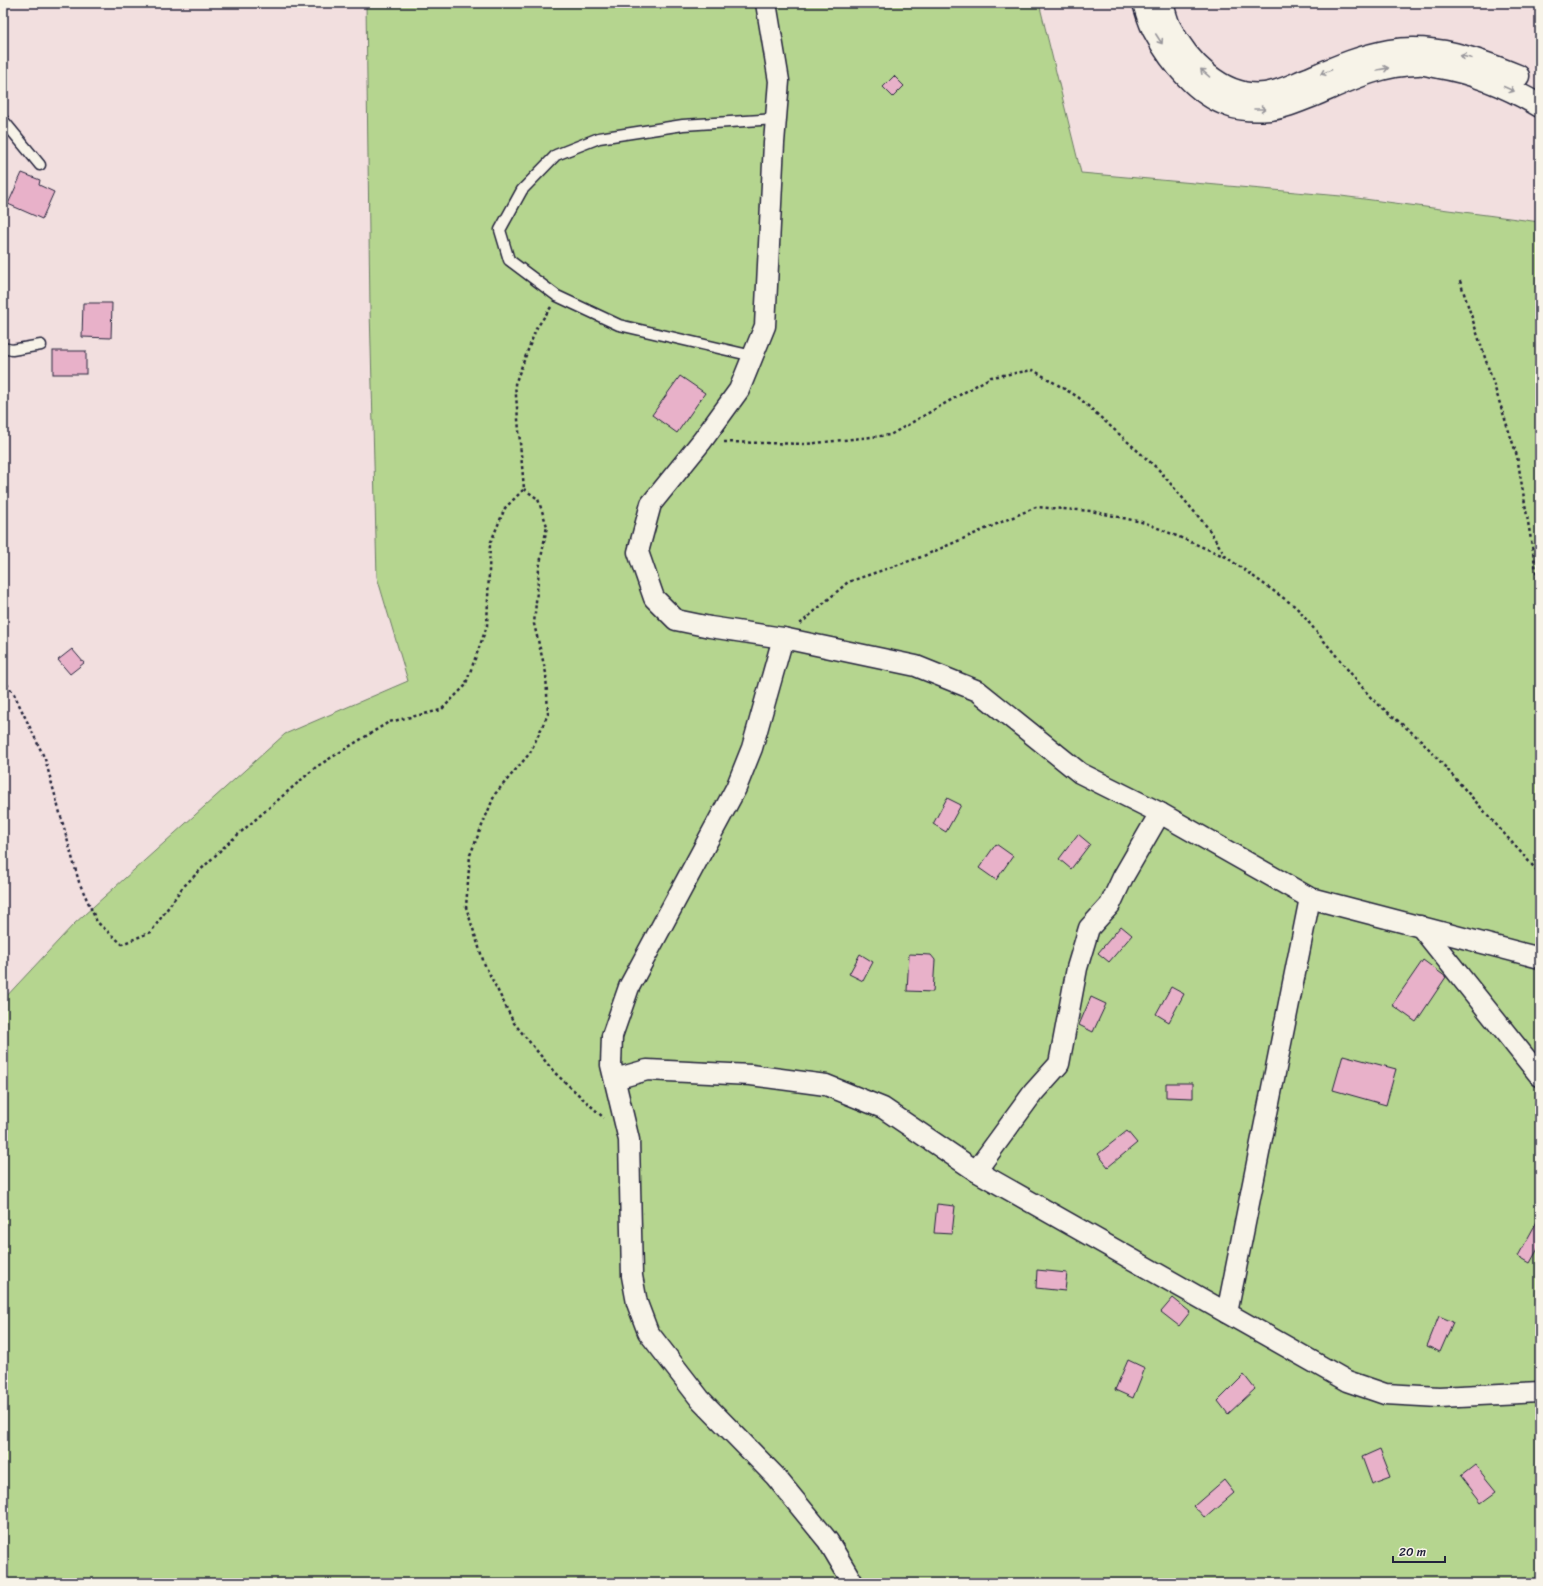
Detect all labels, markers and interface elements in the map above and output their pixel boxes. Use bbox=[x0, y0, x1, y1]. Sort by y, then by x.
one-way arrow bbox=[1155, 33, 1163, 44]
one-way arrow bbox=[1459, 52, 1472, 60]
one-way arrow bbox=[1376, 65, 1389, 73]
one-way arrow bbox=[1200, 68, 1211, 77]
one-way arrow bbox=[1320, 68, 1332, 76]
one-way arrow bbox=[1502, 85, 1514, 93]
one-way arrow bbox=[1253, 105, 1266, 113]
scale bar bbox=[1393, 1538, 1445, 1564]
text: 20 m bbox=[1399, 1541, 1426, 1563]

